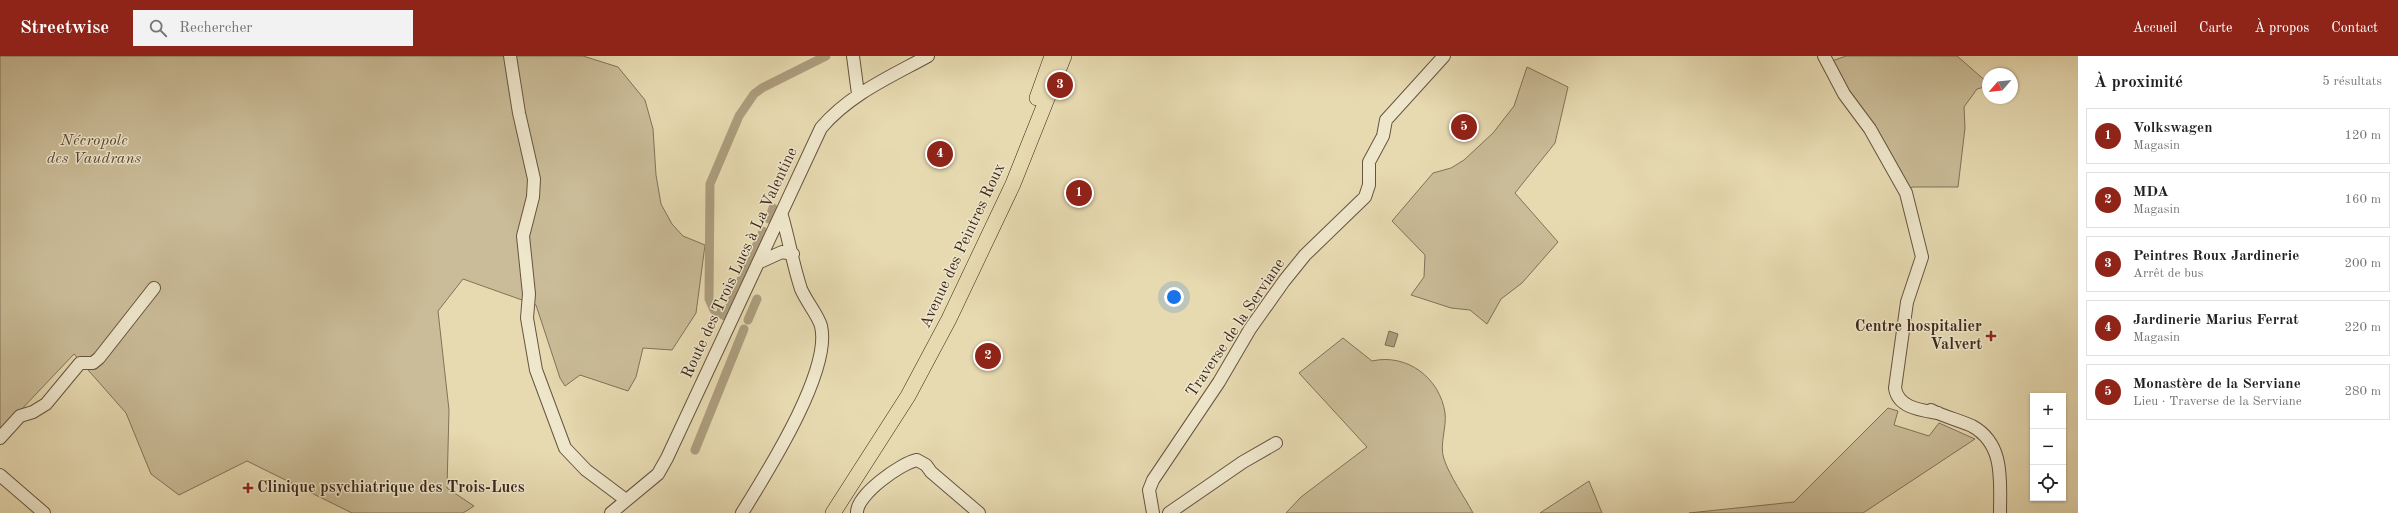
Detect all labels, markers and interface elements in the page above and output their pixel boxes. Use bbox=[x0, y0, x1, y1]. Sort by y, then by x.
search box bbox=[133, 10, 413, 46]
icon: search bbox=[147, 17, 169, 39]
text: Streetwise bbox=[20, 19, 109, 38]
text: Rechercher bbox=[179, 21, 252, 36]
text: Accueil bbox=[2133, 21, 2177, 35]
text: Carte bbox=[2199, 21, 2232, 35]
text: À propos bbox=[2254, 21, 2309, 35]
text: Contact bbox=[2331, 21, 2378, 35]
north arrow bbox=[1982, 68, 2018, 104]
pin: 3 bbox=[1047, 70, 1073, 100]
text: À proximité bbox=[2094, 74, 2183, 91]
text: 5 résultats bbox=[2322, 75, 2382, 88]
pin: 5 bbox=[1451, 112, 1477, 142]
text: Volkswagen bbox=[2133, 121, 2213, 136]
text: 1 bbox=[2104, 129, 2112, 142]
text: 120 m bbox=[2344, 129, 2381, 142]
park label: Nécropole des Vaudrans bbox=[47, 133, 142, 167]
pin: 4 bbox=[927, 139, 953, 169]
text: Magasin bbox=[2133, 139, 2180, 152]
street label: Route des Trois Lucs à La Valentine bbox=[679, 145, 801, 381]
street label: Avenue des Peintres Roux bbox=[918, 161, 1008, 331]
pin: 1 bbox=[1066, 178, 1092, 208]
text: MDA bbox=[2133, 185, 2169, 200]
text: 2 bbox=[2104, 193, 2112, 206]
text: 160 m bbox=[2344, 193, 2381, 206]
text: Magasin bbox=[2133, 203, 2180, 216]
text: Peintres Roux Jardinerie bbox=[2133, 249, 2299, 264]
street label: Traverse de la Serviane bbox=[1184, 256, 1288, 400]
text: 3 bbox=[2104, 257, 2112, 270]
text: 200 m bbox=[2344, 257, 2381, 270]
text: Arrêt de bus bbox=[2133, 267, 2203, 280]
your location bbox=[1164, 287, 1184, 307]
text: Jardinerie Marius Ferrat bbox=[2133, 313, 2299, 328]
place label: Centre hospitalier Valvert bbox=[1855, 319, 1982, 353]
text: 4 bbox=[2104, 321, 2112, 334]
text: 220 m bbox=[2344, 321, 2381, 334]
marker: Centre hospitalier Valvert bbox=[1985, 330, 1997, 342]
text: Magasin bbox=[2133, 331, 2180, 344]
pin: 2 bbox=[975, 341, 1001, 371]
text: Monastère de la Serviane bbox=[2133, 377, 2301, 392]
text: 5 bbox=[2104, 385, 2112, 398]
text: 280 m bbox=[2344, 385, 2381, 398]
map controls bbox=[2030, 393, 2066, 501]
button: + bbox=[2030, 393, 2066, 429]
text: Lieu · Traverse de la Serviane bbox=[2133, 395, 2302, 408]
button: − bbox=[2030, 429, 2066, 465]
button: locate bbox=[2030, 465, 2066, 501]
place label: Clinique psychiatrique des Trois-Lucs bbox=[257, 480, 525, 496]
marker: Clinique psychiatrique des Trois-Lucs bbox=[242, 482, 254, 494]

